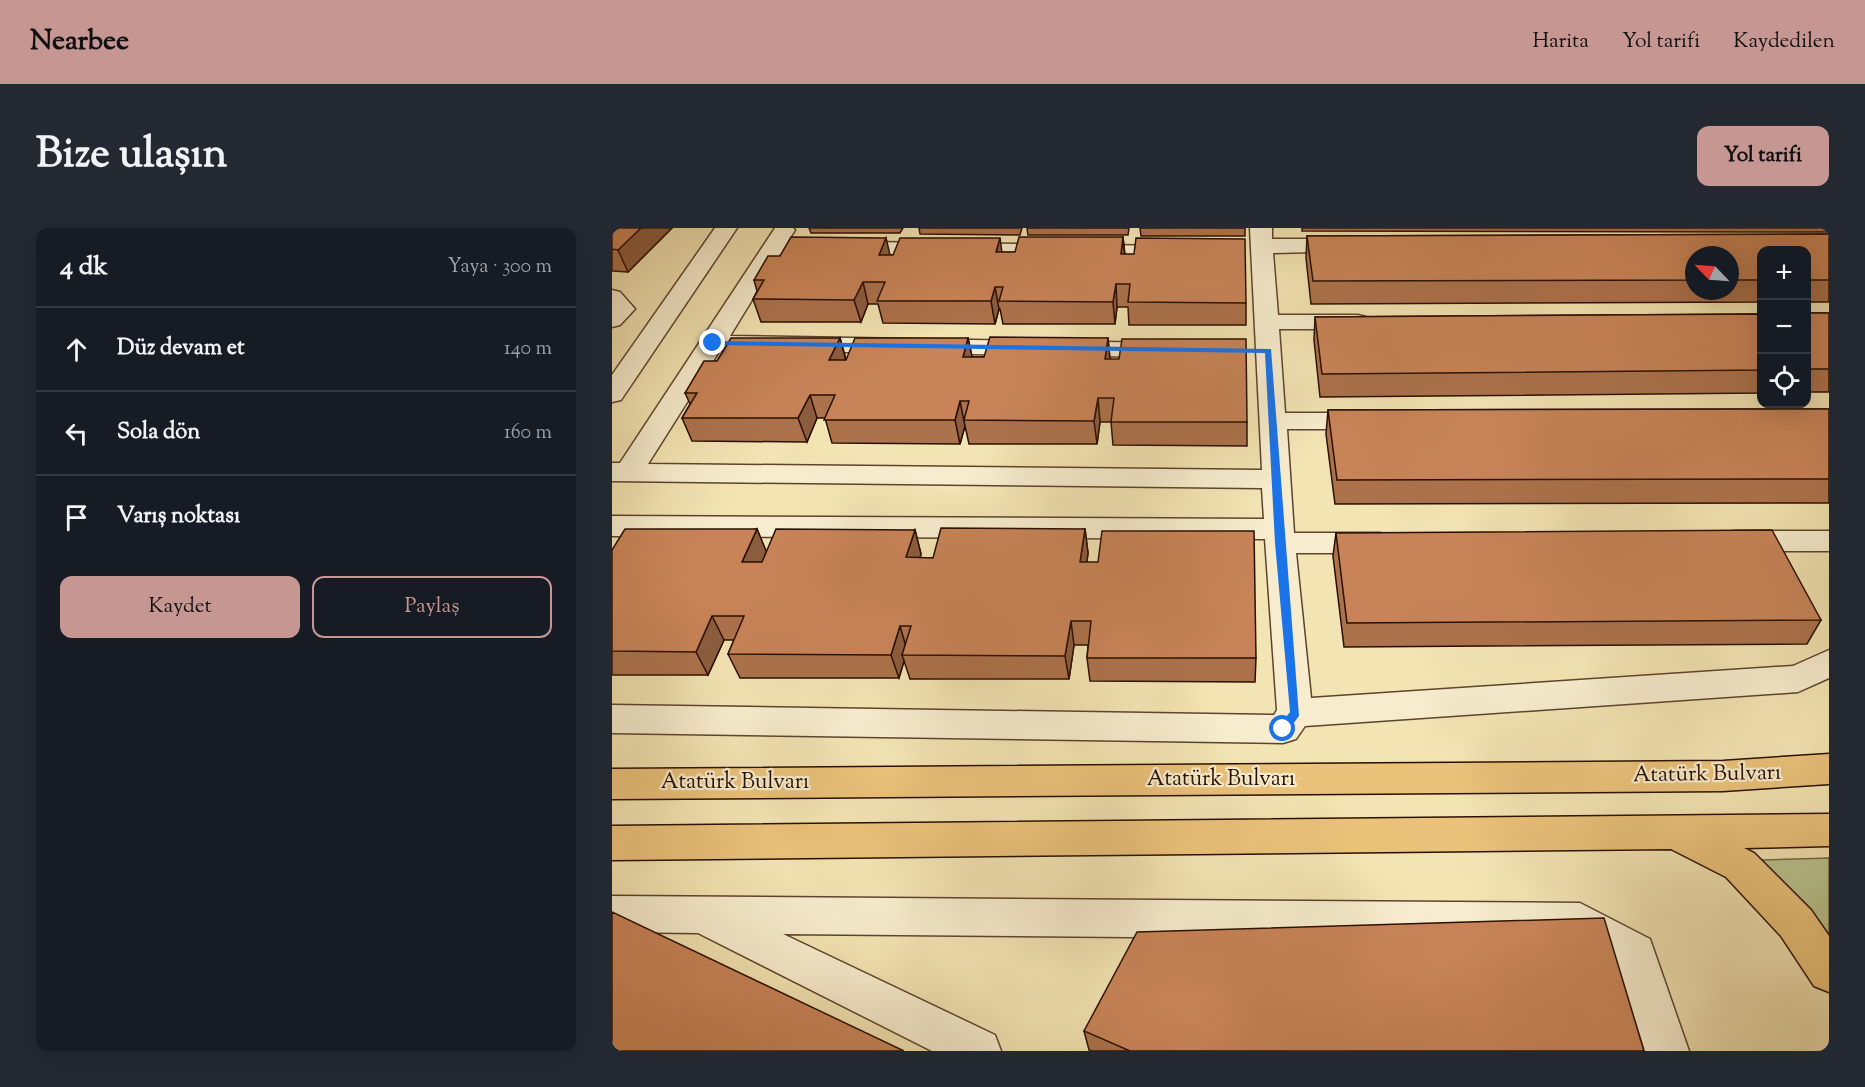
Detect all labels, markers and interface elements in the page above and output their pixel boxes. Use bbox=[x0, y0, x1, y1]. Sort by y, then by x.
text: Nearbee bbox=[30, 22, 129, 62]
text: Harita bbox=[1532, 27, 1589, 57]
text: Yol tarifi bbox=[1622, 27, 1700, 57]
text: Kaydedilen bbox=[1733, 27, 1835, 57]
text: Bize ulaşın bbox=[36, 126, 227, 186]
button: Yol tarifi bbox=[1697, 126, 1829, 186]
north arrow bbox=[1685, 246, 1739, 300]
map controls bbox=[1757, 246, 1811, 408]
button: + bbox=[1757, 246, 1811, 300]
text: 4 dk bbox=[60, 249, 108, 286]
text: Yaya · 300 m bbox=[448, 253, 552, 282]
button: − bbox=[1757, 300, 1811, 354]
route end bbox=[699, 329, 725, 355]
icon: ahead bbox=[60, 333, 93, 366]
text: Düz devam et bbox=[117, 333, 244, 365]
text: 140 m bbox=[504, 335, 552, 364]
button: locate bbox=[1757, 354, 1811, 408]
icon: left bbox=[60, 417, 93, 450]
text: Sola dön bbox=[117, 417, 200, 449]
text: 160 m bbox=[504, 419, 552, 448]
icon: arrive bbox=[60, 501, 93, 534]
text: Varış noktası bbox=[117, 501, 240, 533]
button: Kaydet bbox=[60, 576, 300, 638]
button: Paylaş bbox=[312, 576, 552, 638]
route start bbox=[1269, 715, 1295, 741]
street label: Atatürk Bulvarı bbox=[1633, 758, 1781, 792]
street label: Atatürk Bulvarı bbox=[1147, 764, 1295, 796]
street label: Atatürk Bulvarı bbox=[661, 767, 809, 799]

